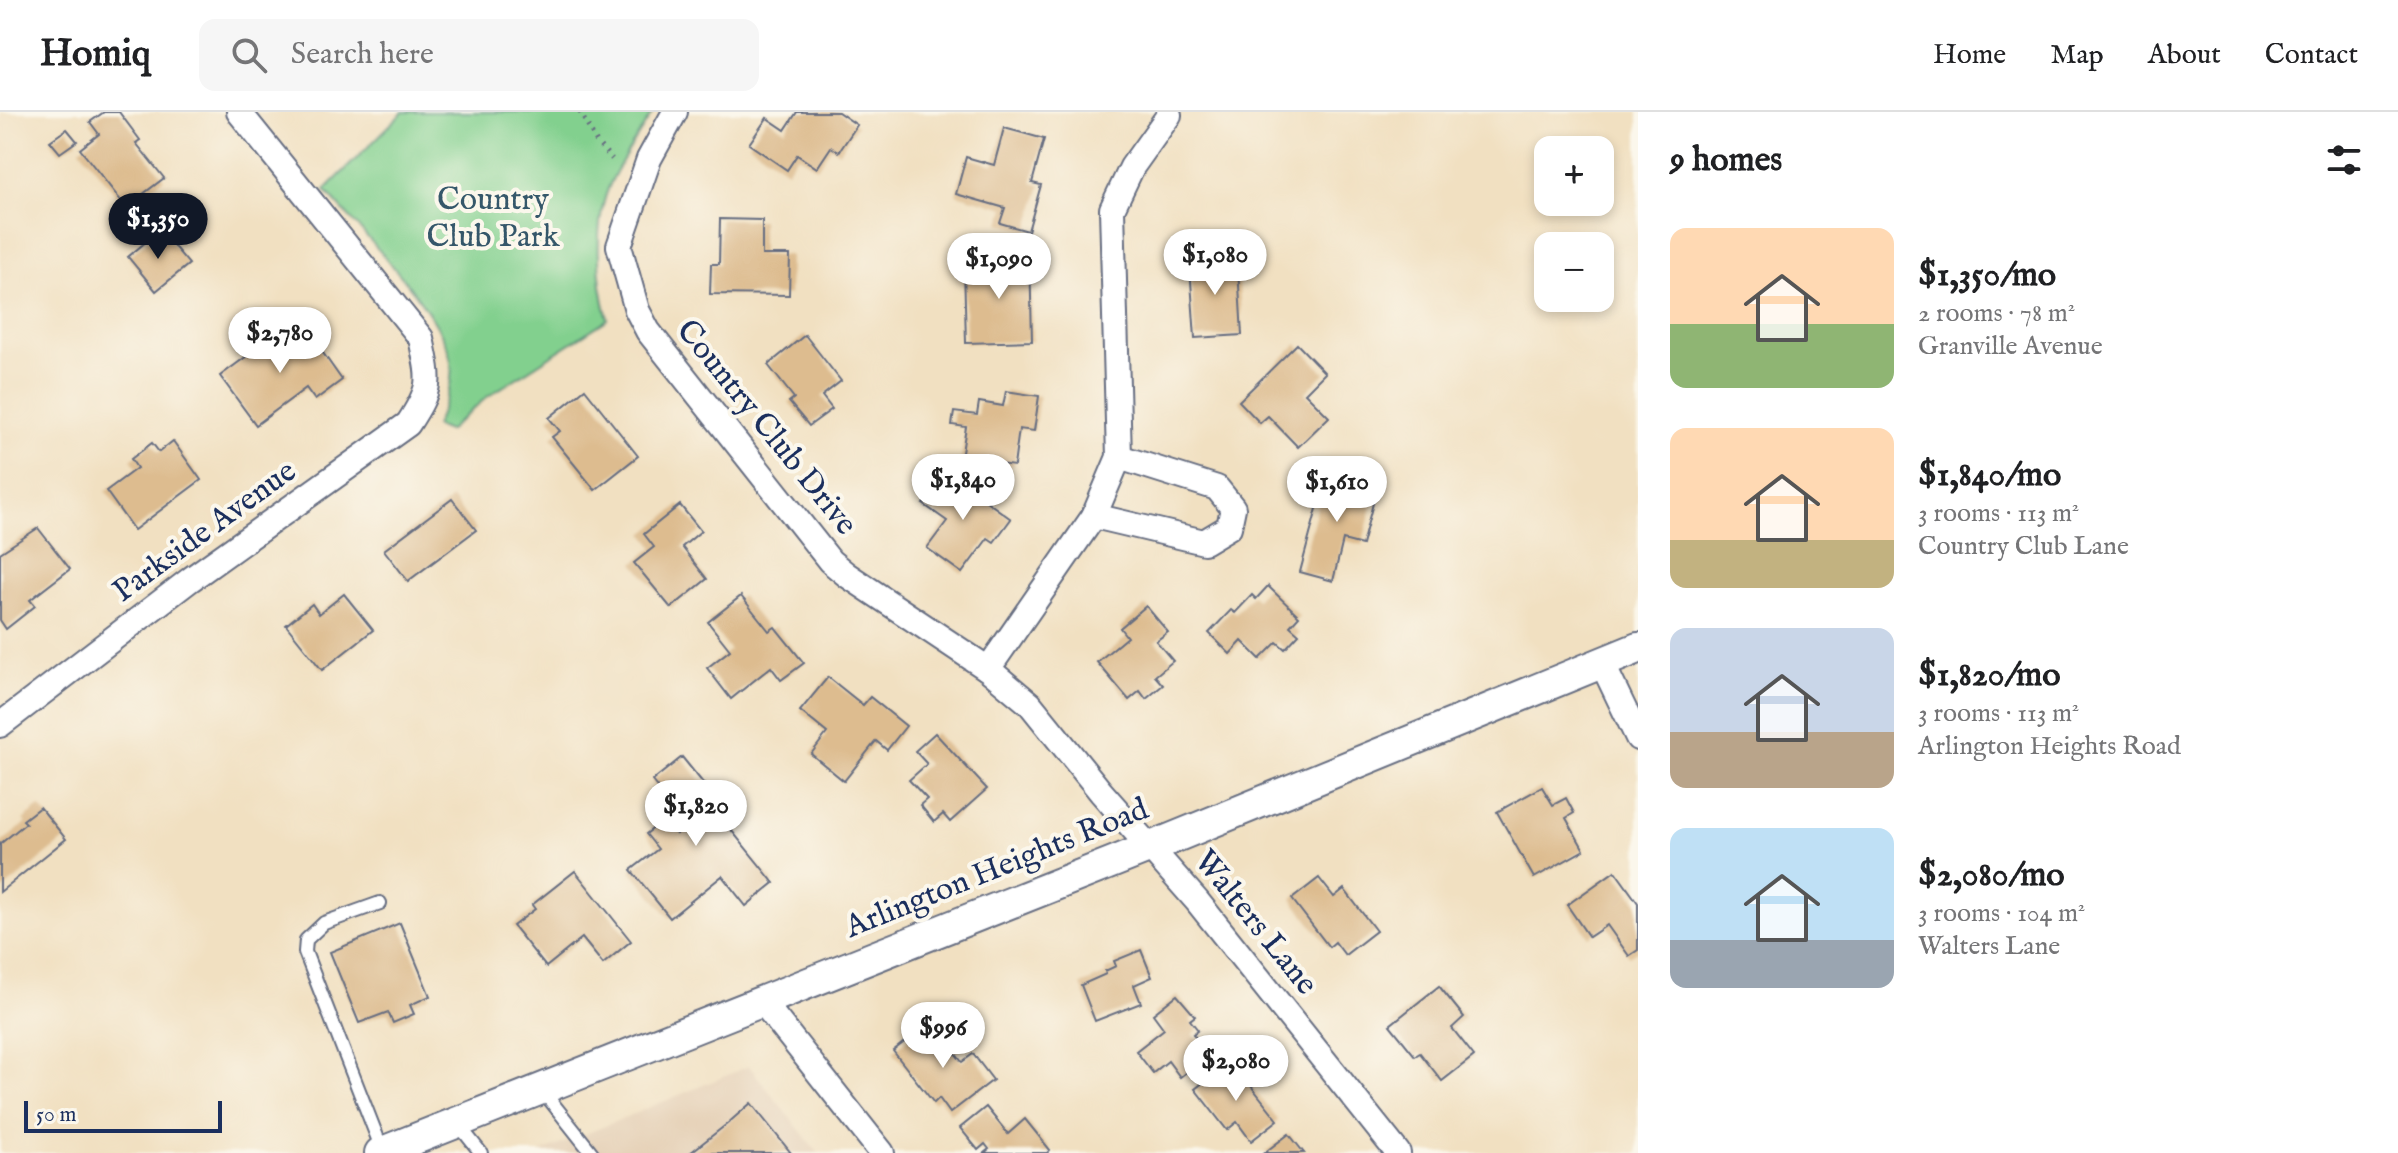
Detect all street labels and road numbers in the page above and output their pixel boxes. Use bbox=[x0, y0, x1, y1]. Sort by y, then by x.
street label: Country Club Drive bbox=[666, 312, 866, 544]
street label: Parkside Avenue bbox=[105, 452, 305, 612]
street label: Arlington Heights Road bbox=[838, 789, 1155, 949]
street label: Walters Lane bbox=[1184, 842, 1326, 1004]

